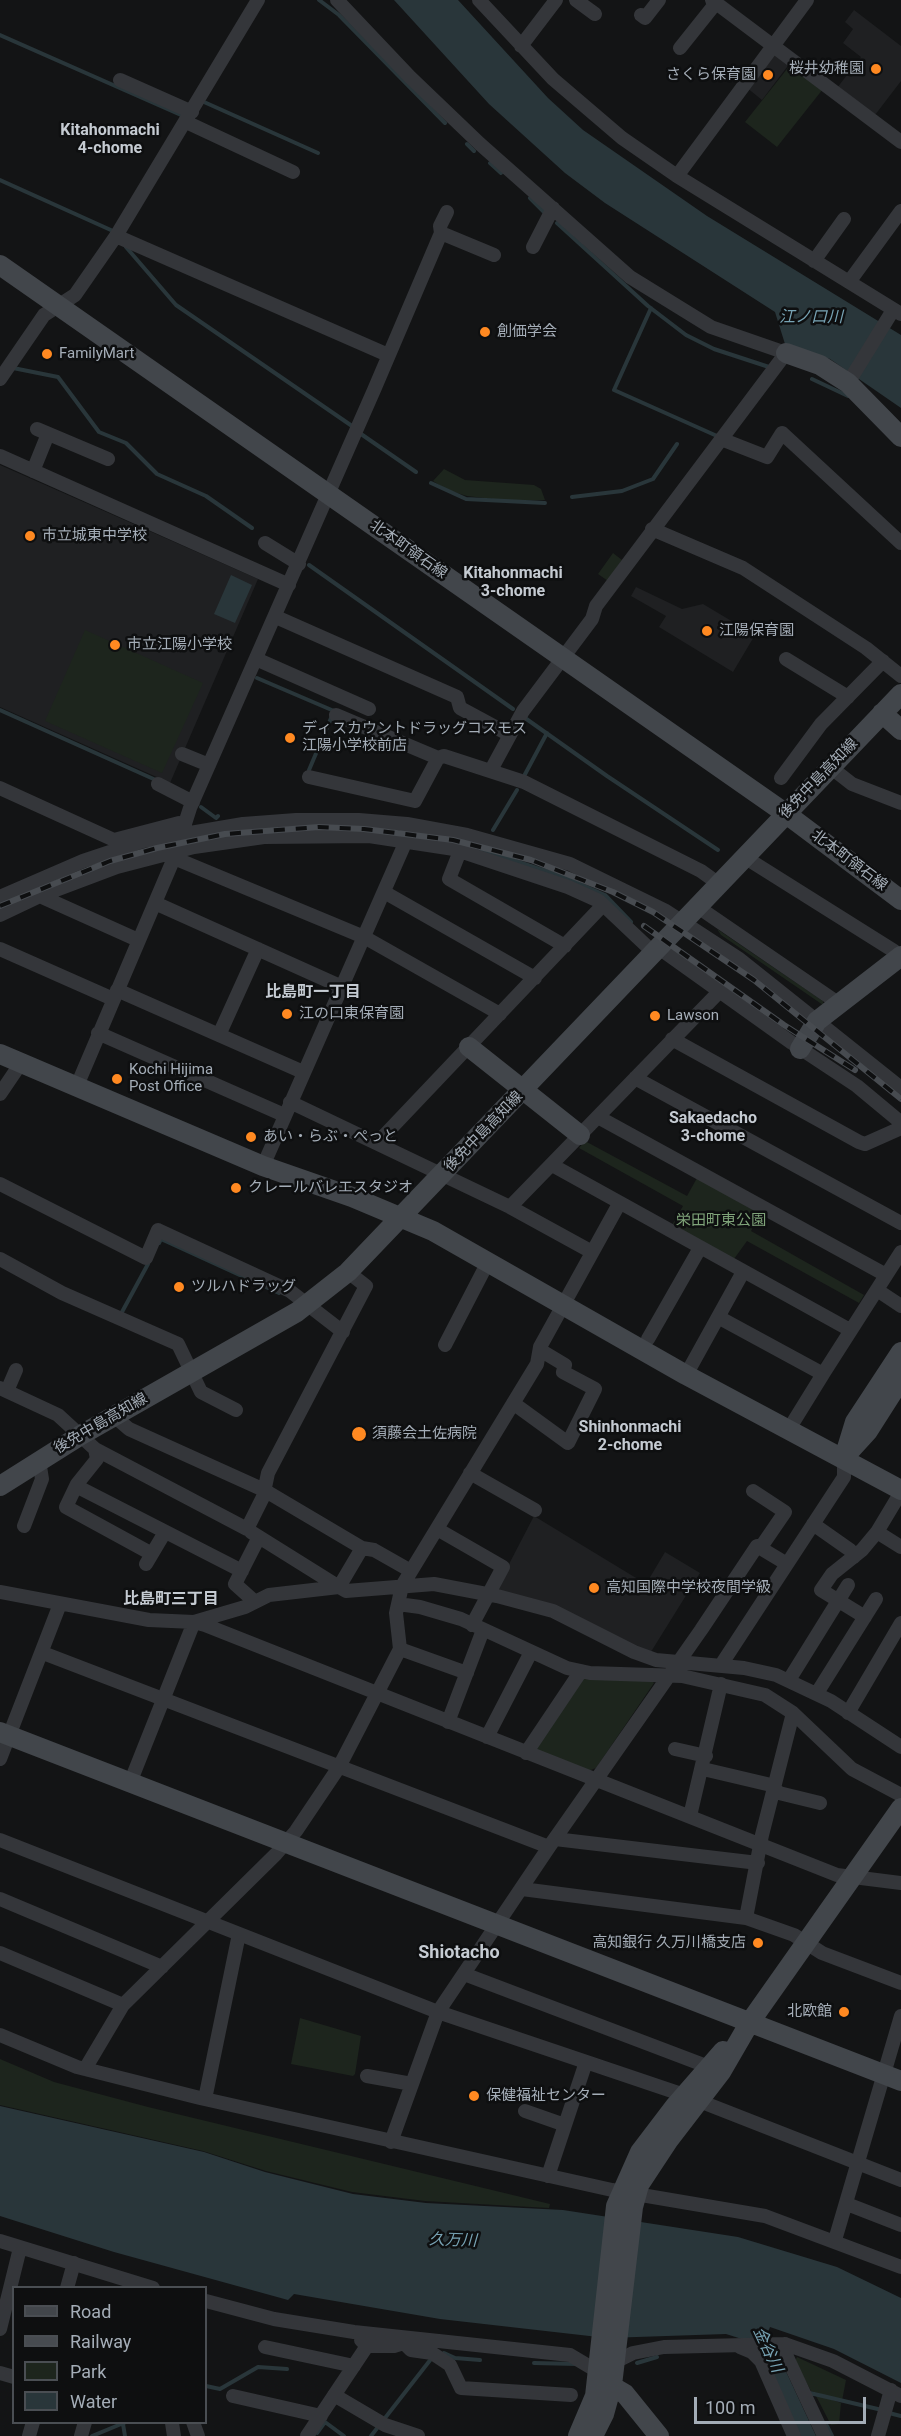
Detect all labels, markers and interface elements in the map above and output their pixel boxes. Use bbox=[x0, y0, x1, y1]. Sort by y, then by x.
place label: 桜井幼稚園 bbox=[789, 60, 864, 78]
marker: 桜井幼稚園 bbox=[869, 62, 883, 76]
place label: さくら保育園 bbox=[666, 66, 756, 84]
marker: さくら保育園 bbox=[761, 68, 775, 82]
district label: Kitahonmachi 4-chome bbox=[60, 121, 160, 159]
water label: 江ノ口川 bbox=[779, 308, 843, 328]
place label: 創価学会 bbox=[497, 323, 557, 341]
marker: 創価学会 bbox=[478, 325, 492, 339]
place label: FamilyMart bbox=[59, 345, 134, 363]
marker: FamilyMart bbox=[40, 347, 54, 361]
street label: 北本町領石線 bbox=[366, 517, 450, 583]
place label: 市立城東中学校 bbox=[42, 527, 147, 545]
marker: 市立城東中学校 bbox=[23, 529, 37, 543]
district label: Kitahonmachi 3-chome bbox=[463, 564, 563, 602]
place label: 江陽保育園 bbox=[719, 622, 794, 640]
marker: 江陽保育園 bbox=[700, 624, 714, 638]
place label: 市立江陽小学校 bbox=[127, 636, 232, 654]
marker: 市立江陽小学校 bbox=[108, 638, 122, 652]
place label: ディスカウントドラッグコスモス 江陽小学校前店 bbox=[302, 720, 527, 755]
marker: ディスカウントドラッグコスモス 江陽小学校前店 bbox=[283, 731, 297, 745]
street label: 後免中島高知線 bbox=[776, 735, 862, 823]
street label: 北本町領石線 bbox=[808, 827, 890, 895]
district label: 比島町一丁目 bbox=[265, 983, 361, 1003]
place label: 江の口東保育園 bbox=[299, 1005, 404, 1023]
marker: 江の口東保育園 bbox=[280, 1007, 294, 1021]
place label: Lawson bbox=[667, 1007, 719, 1025]
marker: Lawson bbox=[648, 1009, 662, 1023]
place label: Kochi Hijima Post Office bbox=[129, 1061, 213, 1096]
marker: Kochi Hijima Post Office bbox=[110, 1072, 124, 1086]
street label: 後免中島高知線 bbox=[441, 1088, 527, 1176]
district label: Sakaedacho 3-chome bbox=[669, 1109, 757, 1147]
place label: あい・らぶ・ぺっと bbox=[263, 1128, 398, 1146]
marker: あい・らぶ・ぺっと bbox=[244, 1130, 258, 1144]
place label: クレールバレエスタジオ bbox=[248, 1179, 413, 1197]
marker: クレールバレエスタジオ bbox=[229, 1181, 243, 1195]
park label: 栄田町東公園 bbox=[676, 1212, 766, 1230]
place label: ツルハドラッグ bbox=[191, 1278, 296, 1296]
marker: ツルハドラッグ bbox=[172, 1280, 186, 1294]
street label: 後免中島高知線 bbox=[51, 1390, 151, 1458]
district label: Shinhonmachi 2-chome bbox=[579, 1418, 681, 1456]
marker: 須藤会土佐病院 bbox=[350, 1425, 368, 1443]
place label: 須藤会土佐病院 bbox=[372, 1425, 477, 1443]
place label: 高知国際中学校夜間学級 bbox=[606, 1579, 771, 1597]
marker: 高知国際中学校夜間学級 bbox=[587, 1581, 601, 1595]
district label: 比島町三丁目 bbox=[123, 1590, 219, 1610]
place label: 高知銀行 久万川橋支店 bbox=[592, 1934, 746, 1952]
marker: 高知銀行 久万川橋支店 bbox=[751, 1936, 765, 1950]
district label: Shiotacho bbox=[418, 1942, 500, 1964]
place label: 北欧館 bbox=[787, 2003, 832, 2021]
marker: 北欧館 bbox=[837, 2005, 851, 2019]
place label: 保健福祉センター bbox=[486, 2087, 606, 2105]
marker: 保健福祉センター bbox=[467, 2089, 481, 2103]
water label: 久万川 bbox=[429, 2231, 477, 2251]
legend bbox=[12, 2286, 207, 2424]
text: Road bbox=[70, 2301, 111, 2322]
water label: 金谷川 bbox=[748, 2324, 786, 2376]
text: Railway bbox=[70, 2331, 131, 2352]
text: Park bbox=[70, 2361, 106, 2382]
scale bar bbox=[697, 2385, 870, 2423]
text: Water bbox=[70, 2391, 117, 2412]
text: 100 m bbox=[705, 2397, 756, 2418]

